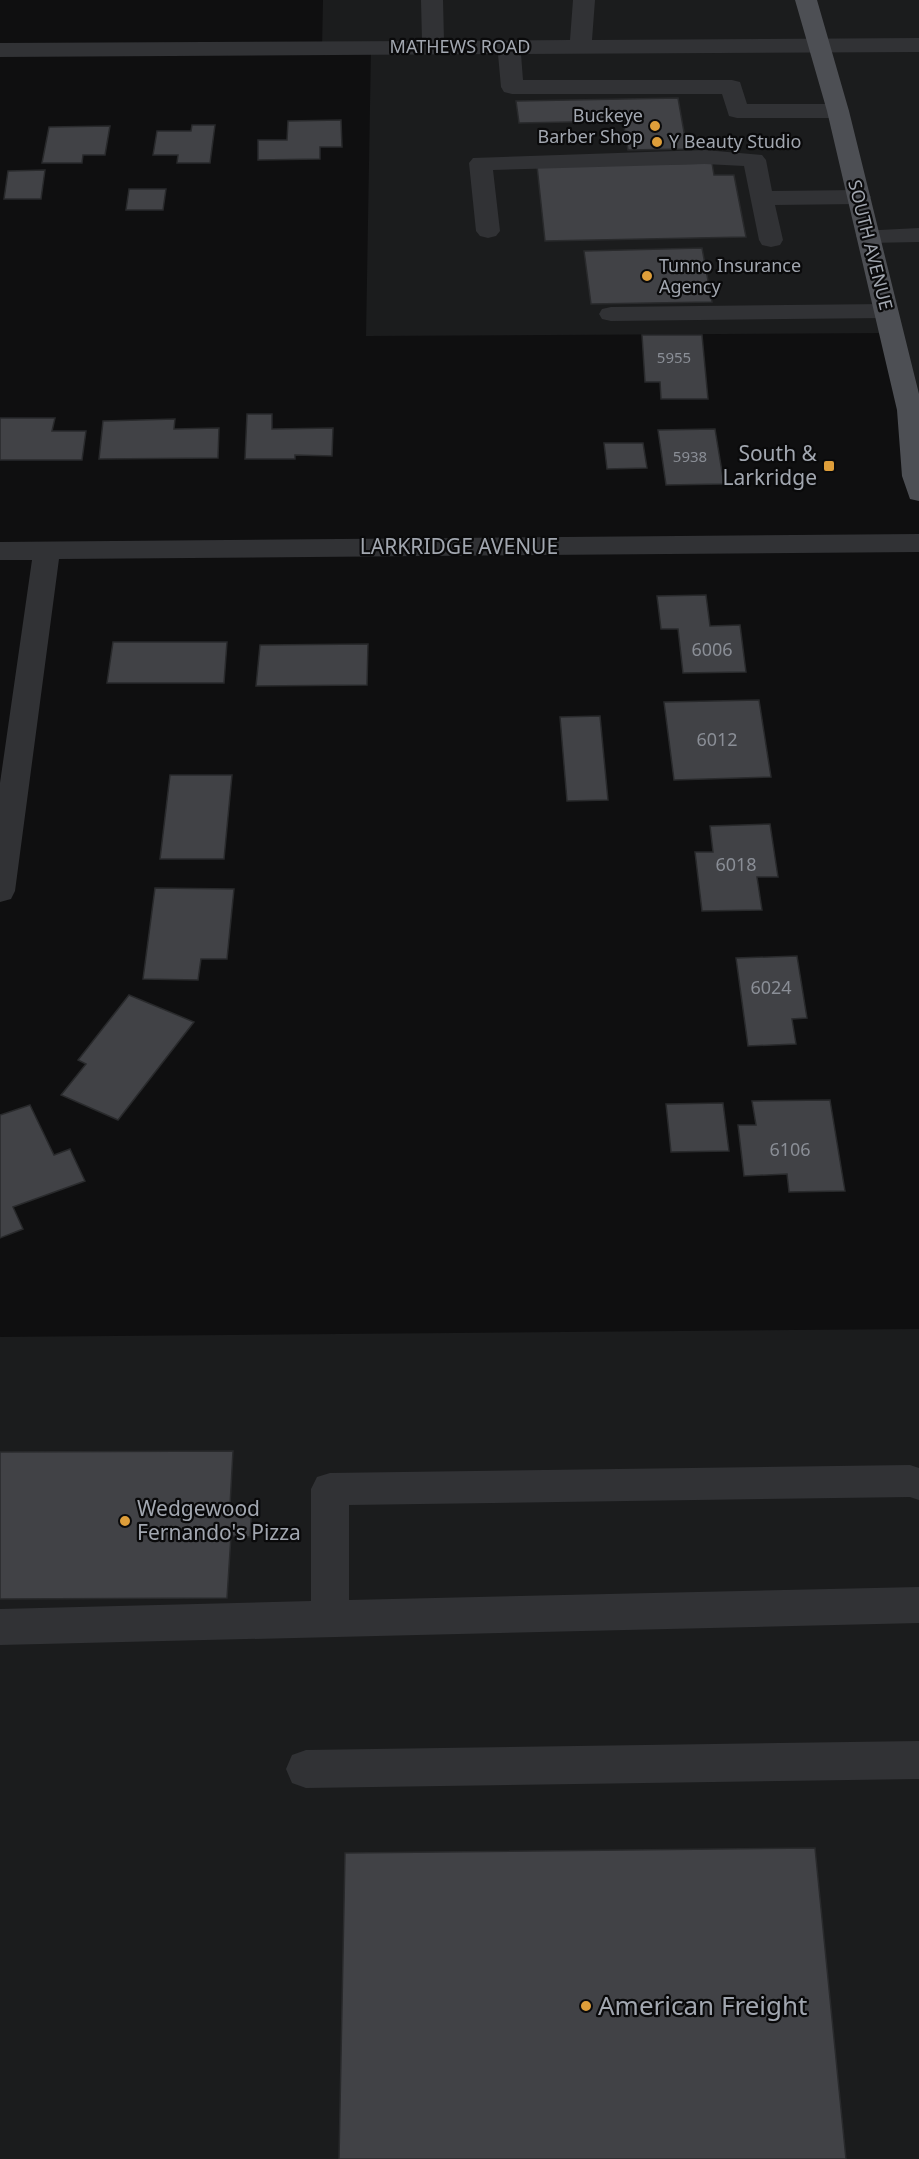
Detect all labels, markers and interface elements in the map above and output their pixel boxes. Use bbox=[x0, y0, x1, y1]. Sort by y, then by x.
street label: MATHEWS ROAD bbox=[390, 34, 530, 58]
place label: Buckeye Barber Shop bbox=[537, 103, 643, 148]
marker: Buckeye Barber Shop bbox=[648, 119, 662, 133]
place label: Y Beauty Studio bbox=[669, 129, 801, 153]
marker: Y Beauty Studio bbox=[650, 135, 664, 149]
street label: SOUTH AVENUE bbox=[843, 177, 899, 312]
place label: Tunno Insurance Agency bbox=[659, 253, 801, 298]
marker: Tunno Insurance Agency bbox=[640, 269, 654, 283]
house number: 5955 bbox=[657, 347, 691, 367]
place label: South & Larkridge bbox=[723, 439, 818, 491]
house number: 5938 bbox=[673, 446, 707, 466]
marker: South & Larkridge bbox=[822, 459, 836, 473]
street label: LARKRIDGE AVENUE bbox=[360, 532, 558, 560]
house number: 6006 bbox=[691, 637, 733, 661]
house number: 6012 bbox=[696, 727, 738, 751]
house number: 6018 bbox=[715, 852, 757, 876]
house number: 6024 bbox=[750, 975, 792, 999]
house number: 6106 bbox=[769, 1137, 811, 1161]
place label: Wedgewood Fernando's Pizza bbox=[137, 1494, 301, 1546]
marker: Wedgewood Fernando's Pizza bbox=[118, 1514, 132, 1528]
place label: American Freight bbox=[598, 1987, 807, 2023]
marker: American Freight bbox=[579, 1999, 593, 2013]

